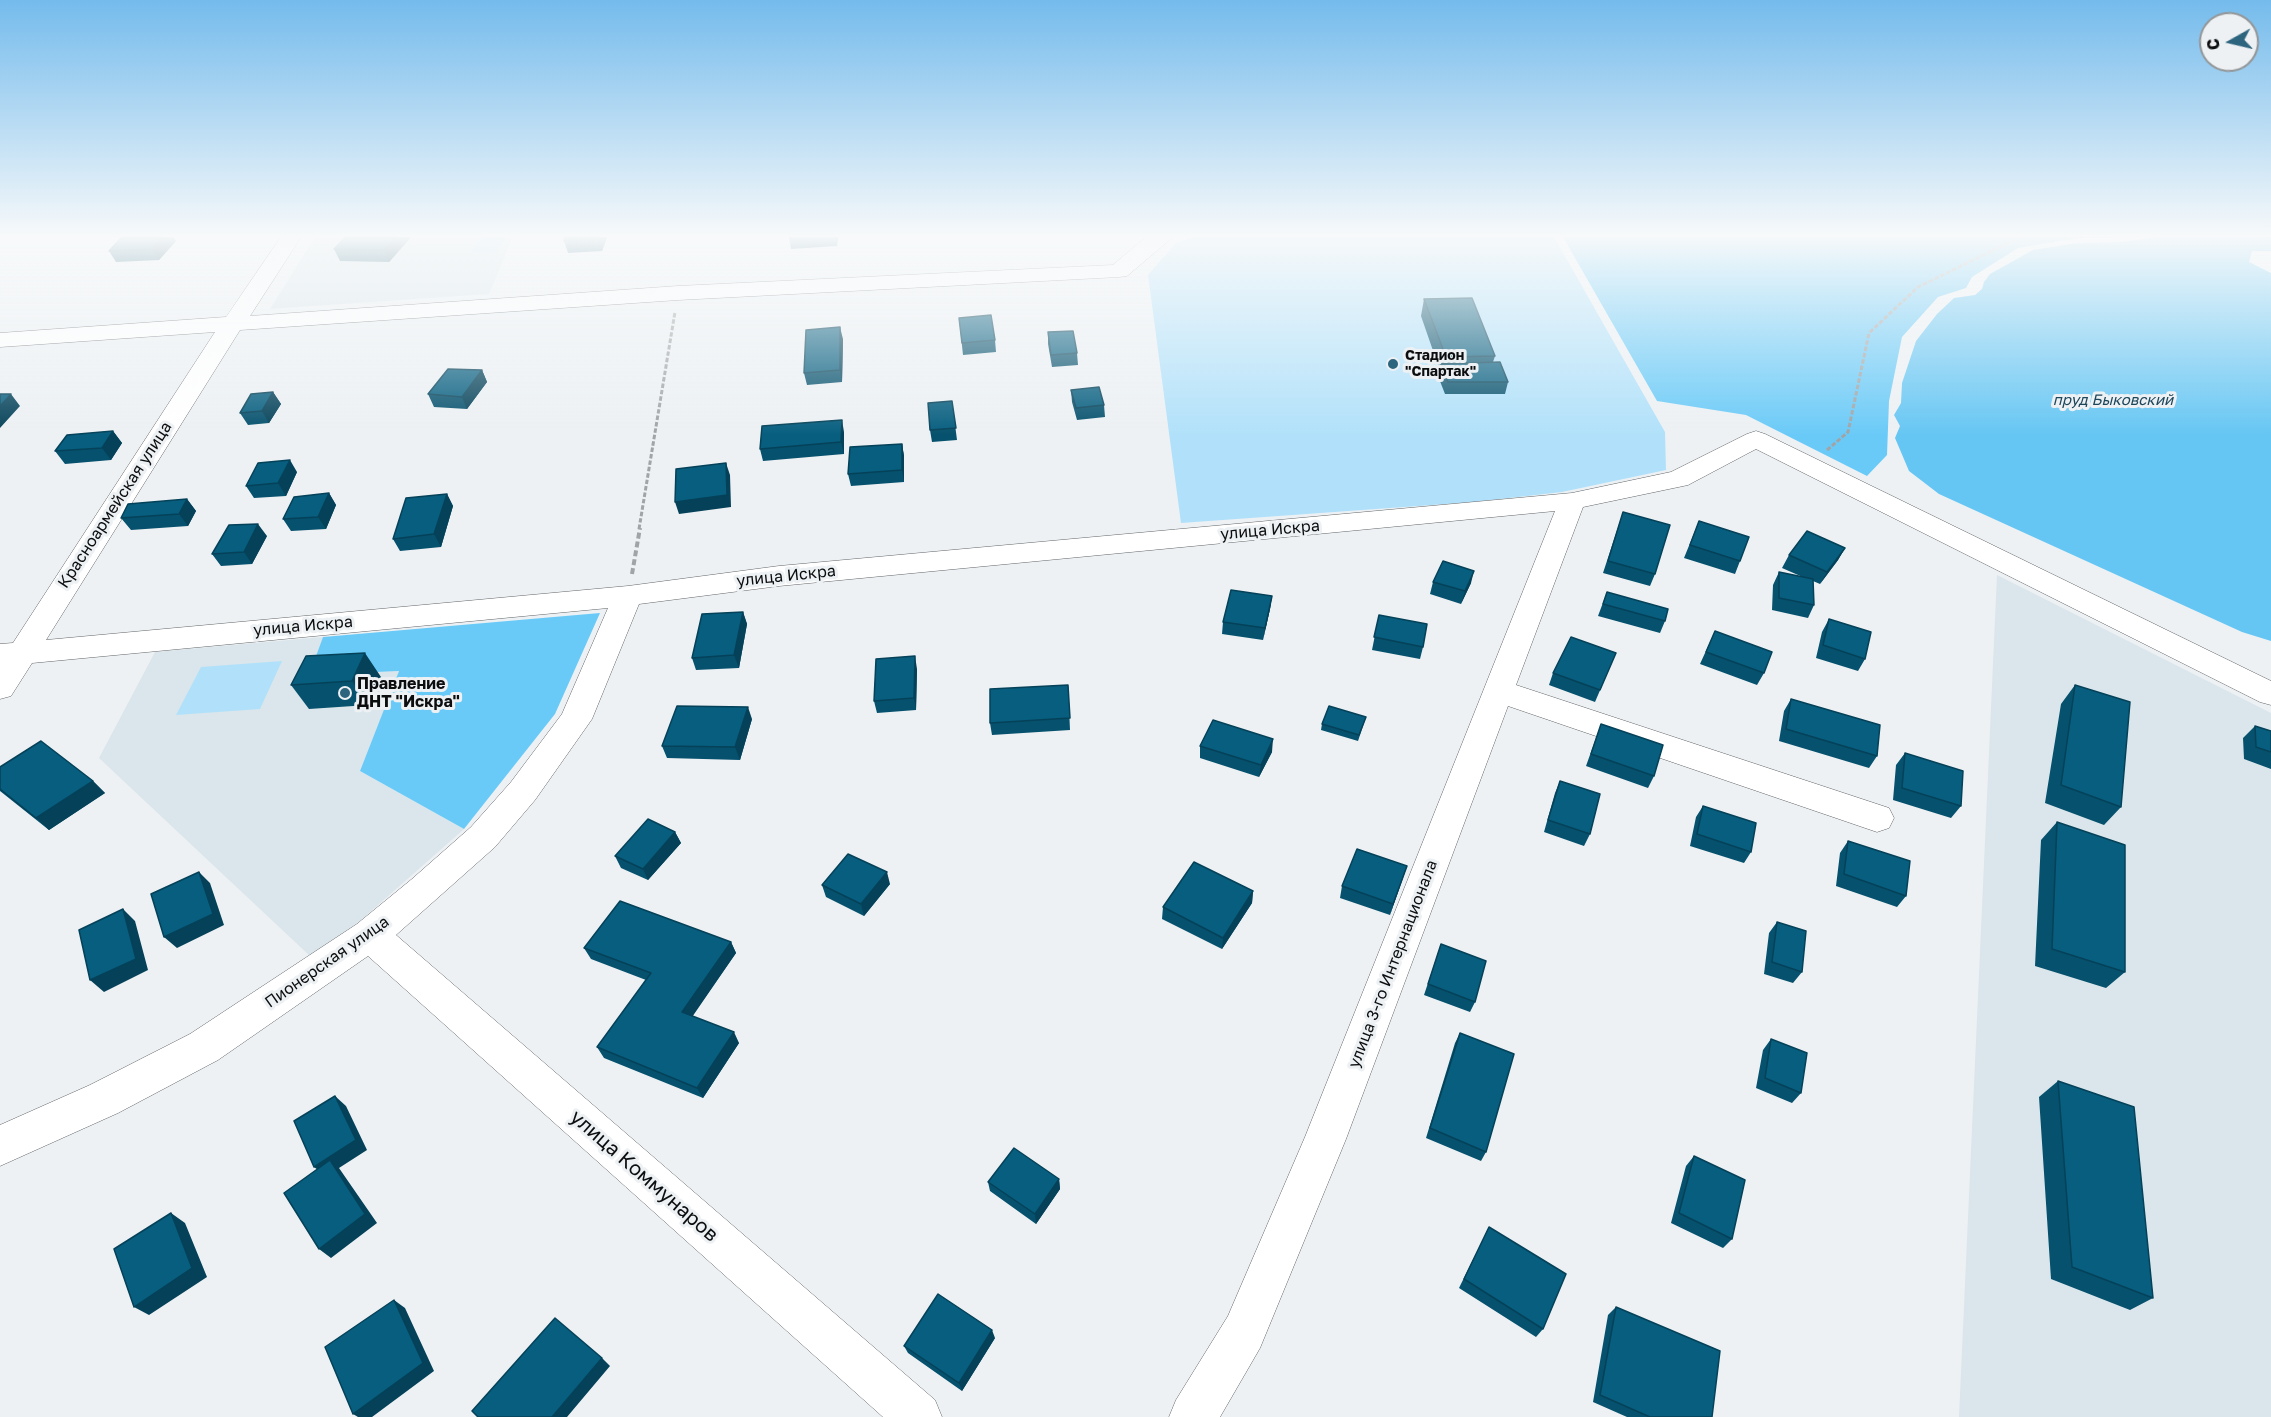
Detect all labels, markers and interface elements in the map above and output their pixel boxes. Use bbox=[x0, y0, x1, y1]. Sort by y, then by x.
north arrow bbox=[2199, 12, 2259, 72]
text: С bbox=[2202, 37, 2224, 51]
place label: Стадион "Спартак" bbox=[1405, 348, 1476, 380]
marker: Стадион "Спартак" bbox=[1386, 357, 1400, 371]
water label: пруд Быковский bbox=[2053, 391, 2173, 409]
street label: Красноармейская улица bbox=[54, 418, 176, 592]
street label: улица Искра bbox=[1219, 516, 1321, 544]
street label: улица Искра bbox=[735, 561, 837, 591]
street label: улица Искра bbox=[252, 612, 354, 640]
place label: Правление ДНТ "Искра" bbox=[357, 674, 460, 712]
marker: Правление ДНТ "Искра" bbox=[338, 686, 352, 700]
street label: улица 3-го Интернационала bbox=[1344, 857, 1442, 1071]
street label: Пионерская улица bbox=[261, 912, 393, 1012]
street label: улица Коммунаров bbox=[565, 1105, 723, 1247]

